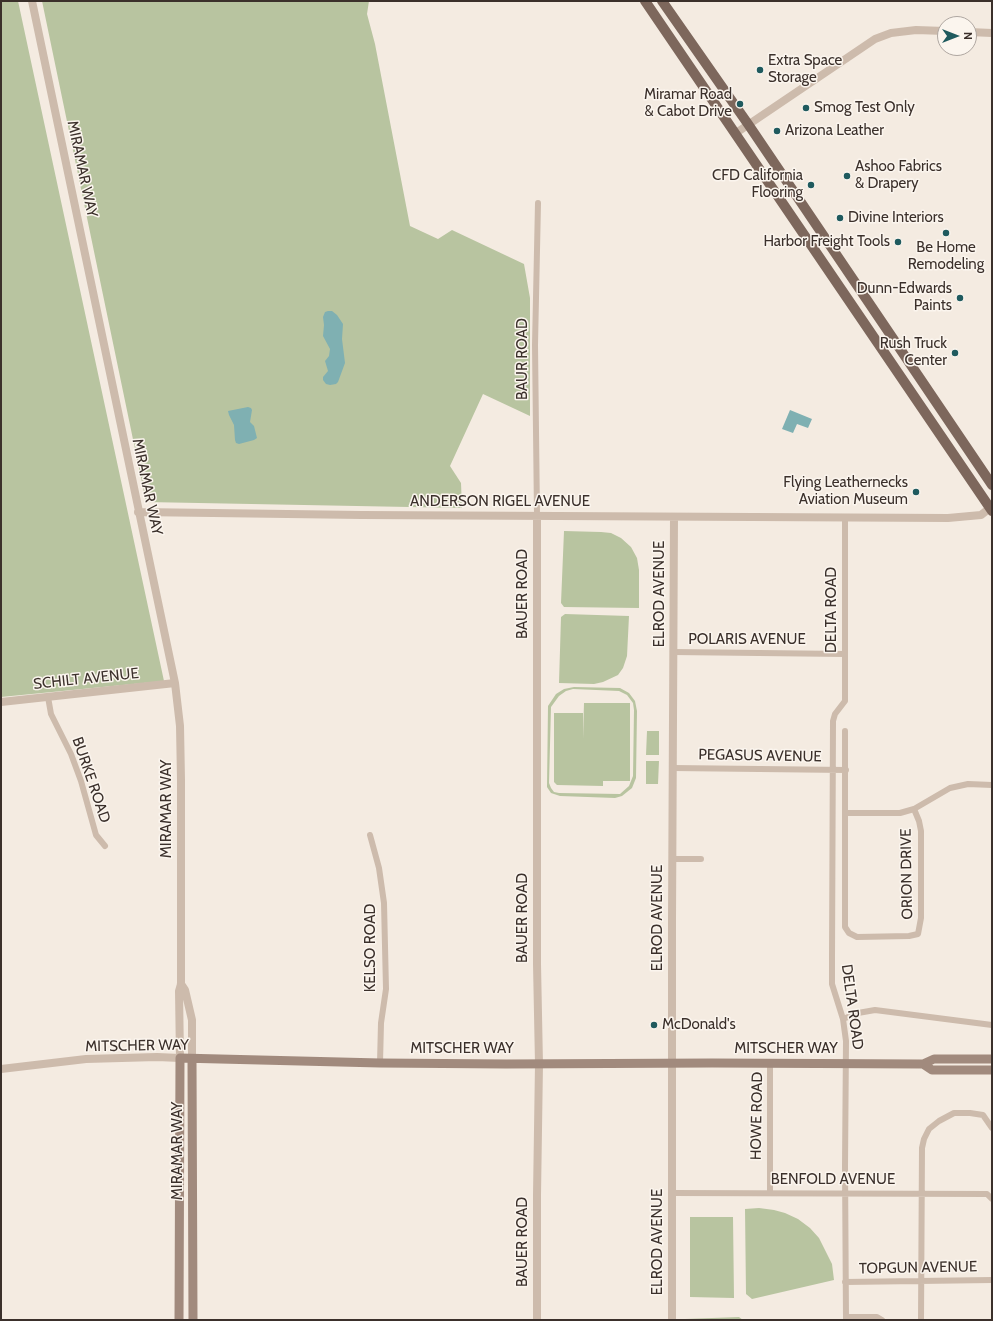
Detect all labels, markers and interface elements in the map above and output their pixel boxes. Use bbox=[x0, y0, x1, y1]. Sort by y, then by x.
north arrow bbox=[937, 16, 977, 56]
text: N bbox=[961, 32, 975, 40]
place label: Extra Space Storage bbox=[768, 52, 842, 87]
marker: Extra Space Storage bbox=[755, 65, 765, 75]
place label: Miramar Road & Cabot Drive bbox=[644, 86, 732, 121]
marker: Miramar Road & Cabot Drive bbox=[735, 99, 745, 109]
place label: Smog Test Only bbox=[814, 99, 915, 117]
marker: Smog Test Only bbox=[801, 103, 811, 113]
street label: MIRAMAR WAY bbox=[63, 119, 101, 219]
place label: Arizona Leather bbox=[785, 122, 884, 140]
marker: Arizona Leather bbox=[772, 126, 782, 136]
place label: Ashoo Fabrics & Drapery bbox=[855, 158, 942, 193]
place label: CFD California Flooring bbox=[712, 167, 803, 202]
marker: Ashoo Fabrics & Drapery bbox=[842, 171, 852, 181]
marker: CFD California Flooring bbox=[806, 180, 816, 190]
place label: Divine Interiors bbox=[848, 209, 944, 227]
marker: Divine Interiors bbox=[835, 213, 845, 223]
marker: Be Home Remodeling bbox=[941, 228, 951, 238]
place label: Harbor Freight Tools bbox=[763, 233, 890, 251]
marker: Harbor Freight Tools bbox=[893, 237, 903, 247]
place label: Be Home Remodeling bbox=[908, 239, 984, 274]
place label: Dunn-Edwards Paints bbox=[857, 280, 952, 315]
marker: Dunn-Edwards Paints bbox=[955, 293, 965, 303]
street label: BAUR ROAD bbox=[514, 318, 532, 400]
place label: Rush Truck Center bbox=[880, 335, 947, 370]
marker: Rush Truck Center bbox=[950, 348, 960, 358]
street label: MIRAMAR WAY bbox=[128, 437, 166, 537]
place label: Flying Leathernecks Aviation Museum bbox=[783, 474, 908, 509]
marker: Flying Leathernecks Aviation Museum bbox=[911, 487, 921, 497]
street label: ANDERSON RIGEL AVENUE bbox=[410, 493, 590, 511]
street label: ELROD AVENUE bbox=[651, 541, 669, 647]
street label: BAUER ROAD bbox=[514, 549, 532, 639]
street label: DELTA ROAD bbox=[823, 567, 841, 653]
street label: POLARIS AVENUE bbox=[688, 631, 806, 649]
street label: SCHILT AVENUE bbox=[32, 665, 140, 693]
street label: BURKE ROAD bbox=[68, 735, 114, 825]
street label: PEGASUS AVENUE bbox=[698, 746, 822, 766]
street label: MIRAMAR WAY bbox=[158, 760, 176, 858]
street label: ORION DRIVE bbox=[897, 828, 917, 920]
street label: ELROD AVENUE bbox=[649, 865, 667, 971]
street label: BAUER ROAD bbox=[514, 873, 532, 963]
street label: KELSO ROAD bbox=[362, 904, 380, 992]
street label: DELTA ROAD bbox=[837, 963, 867, 1051]
place label: McDonald's bbox=[662, 1016, 736, 1034]
marker: McDonald's bbox=[649, 1020, 659, 1030]
street label: MITSCHER WAY bbox=[85, 1036, 189, 1056]
street label: MITSCHER WAY bbox=[410, 1040, 514, 1058]
street label: MITSCHER WAY bbox=[734, 1040, 838, 1058]
street label: HOWE ROAD bbox=[747, 1072, 767, 1160]
street label: MIRAMAR WAY bbox=[169, 1102, 187, 1200]
street label: BENFOLD AVENUE bbox=[771, 1171, 895, 1189]
street label: ELROD AVENUE bbox=[649, 1189, 667, 1295]
street label: BAUER ROAD bbox=[514, 1197, 532, 1287]
street label: TOPGUN AVENUE bbox=[859, 1258, 977, 1278]

